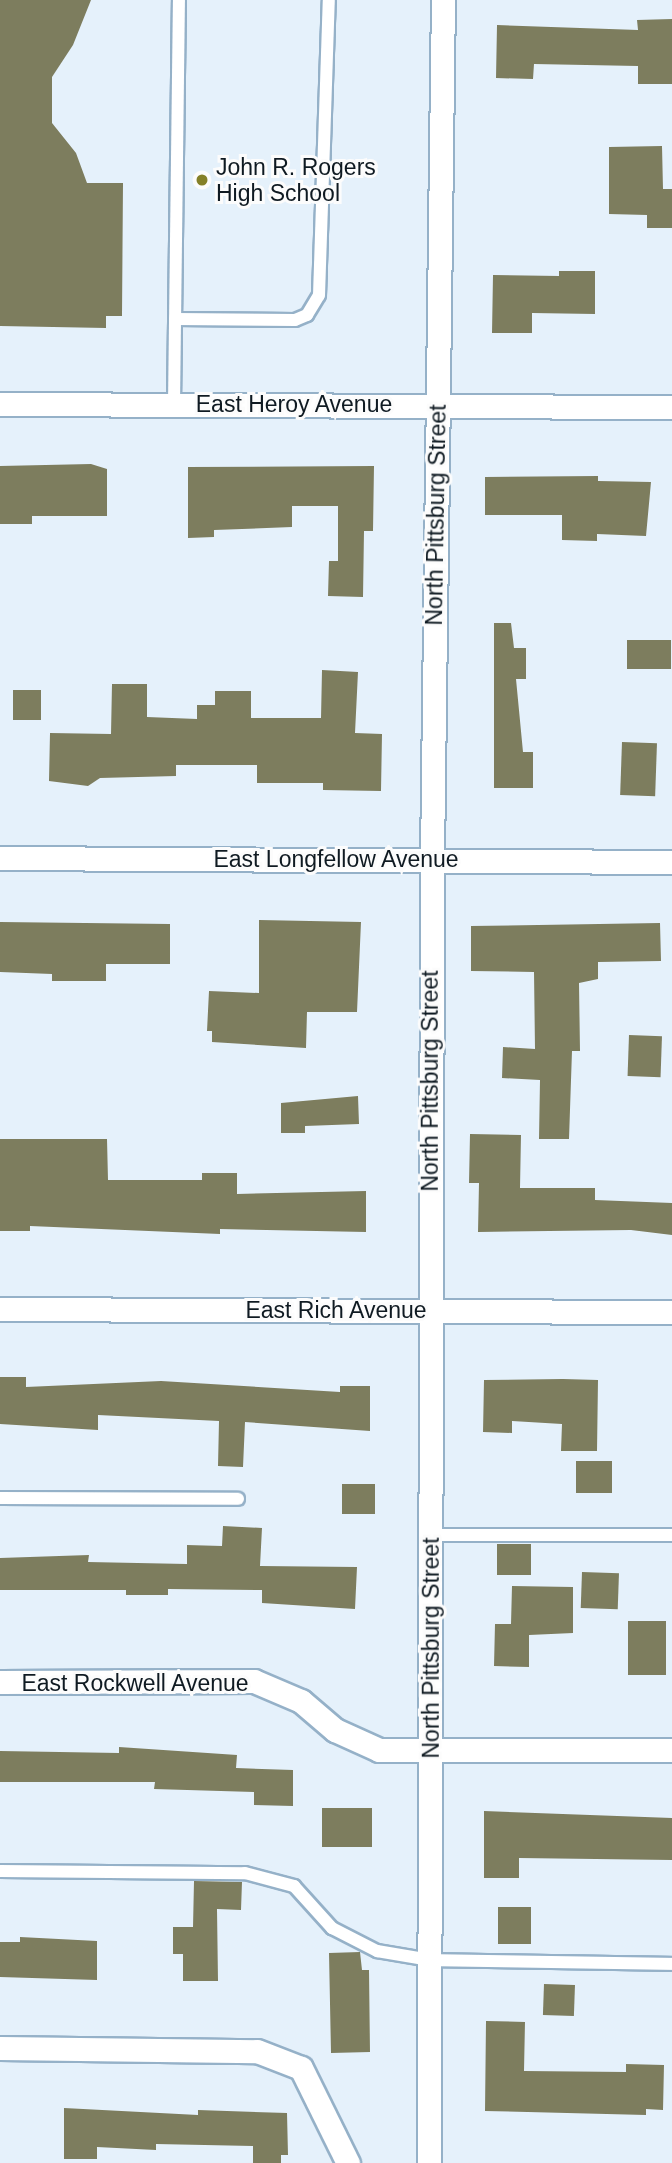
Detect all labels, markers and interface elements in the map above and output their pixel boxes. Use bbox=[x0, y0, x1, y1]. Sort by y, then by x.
place label: John R. Rogers High School bbox=[216, 153, 376, 207]
marker: John R. Rogers High School bbox=[194, 172, 210, 188]
street label: East Heroy Avenue bbox=[195, 390, 393, 418]
street label: North Pittsburg Street bbox=[420, 404, 452, 626]
street label: East Longfellow Avenue bbox=[213, 845, 459, 873]
street label: North Pittsburg Street bbox=[416, 970, 444, 1192]
street label: East Rich Avenue bbox=[245, 1296, 427, 1324]
street label: North Pittsburg Street bbox=[417, 1537, 445, 1759]
street label: East Rockwell Avenue bbox=[21, 1669, 249, 1697]

